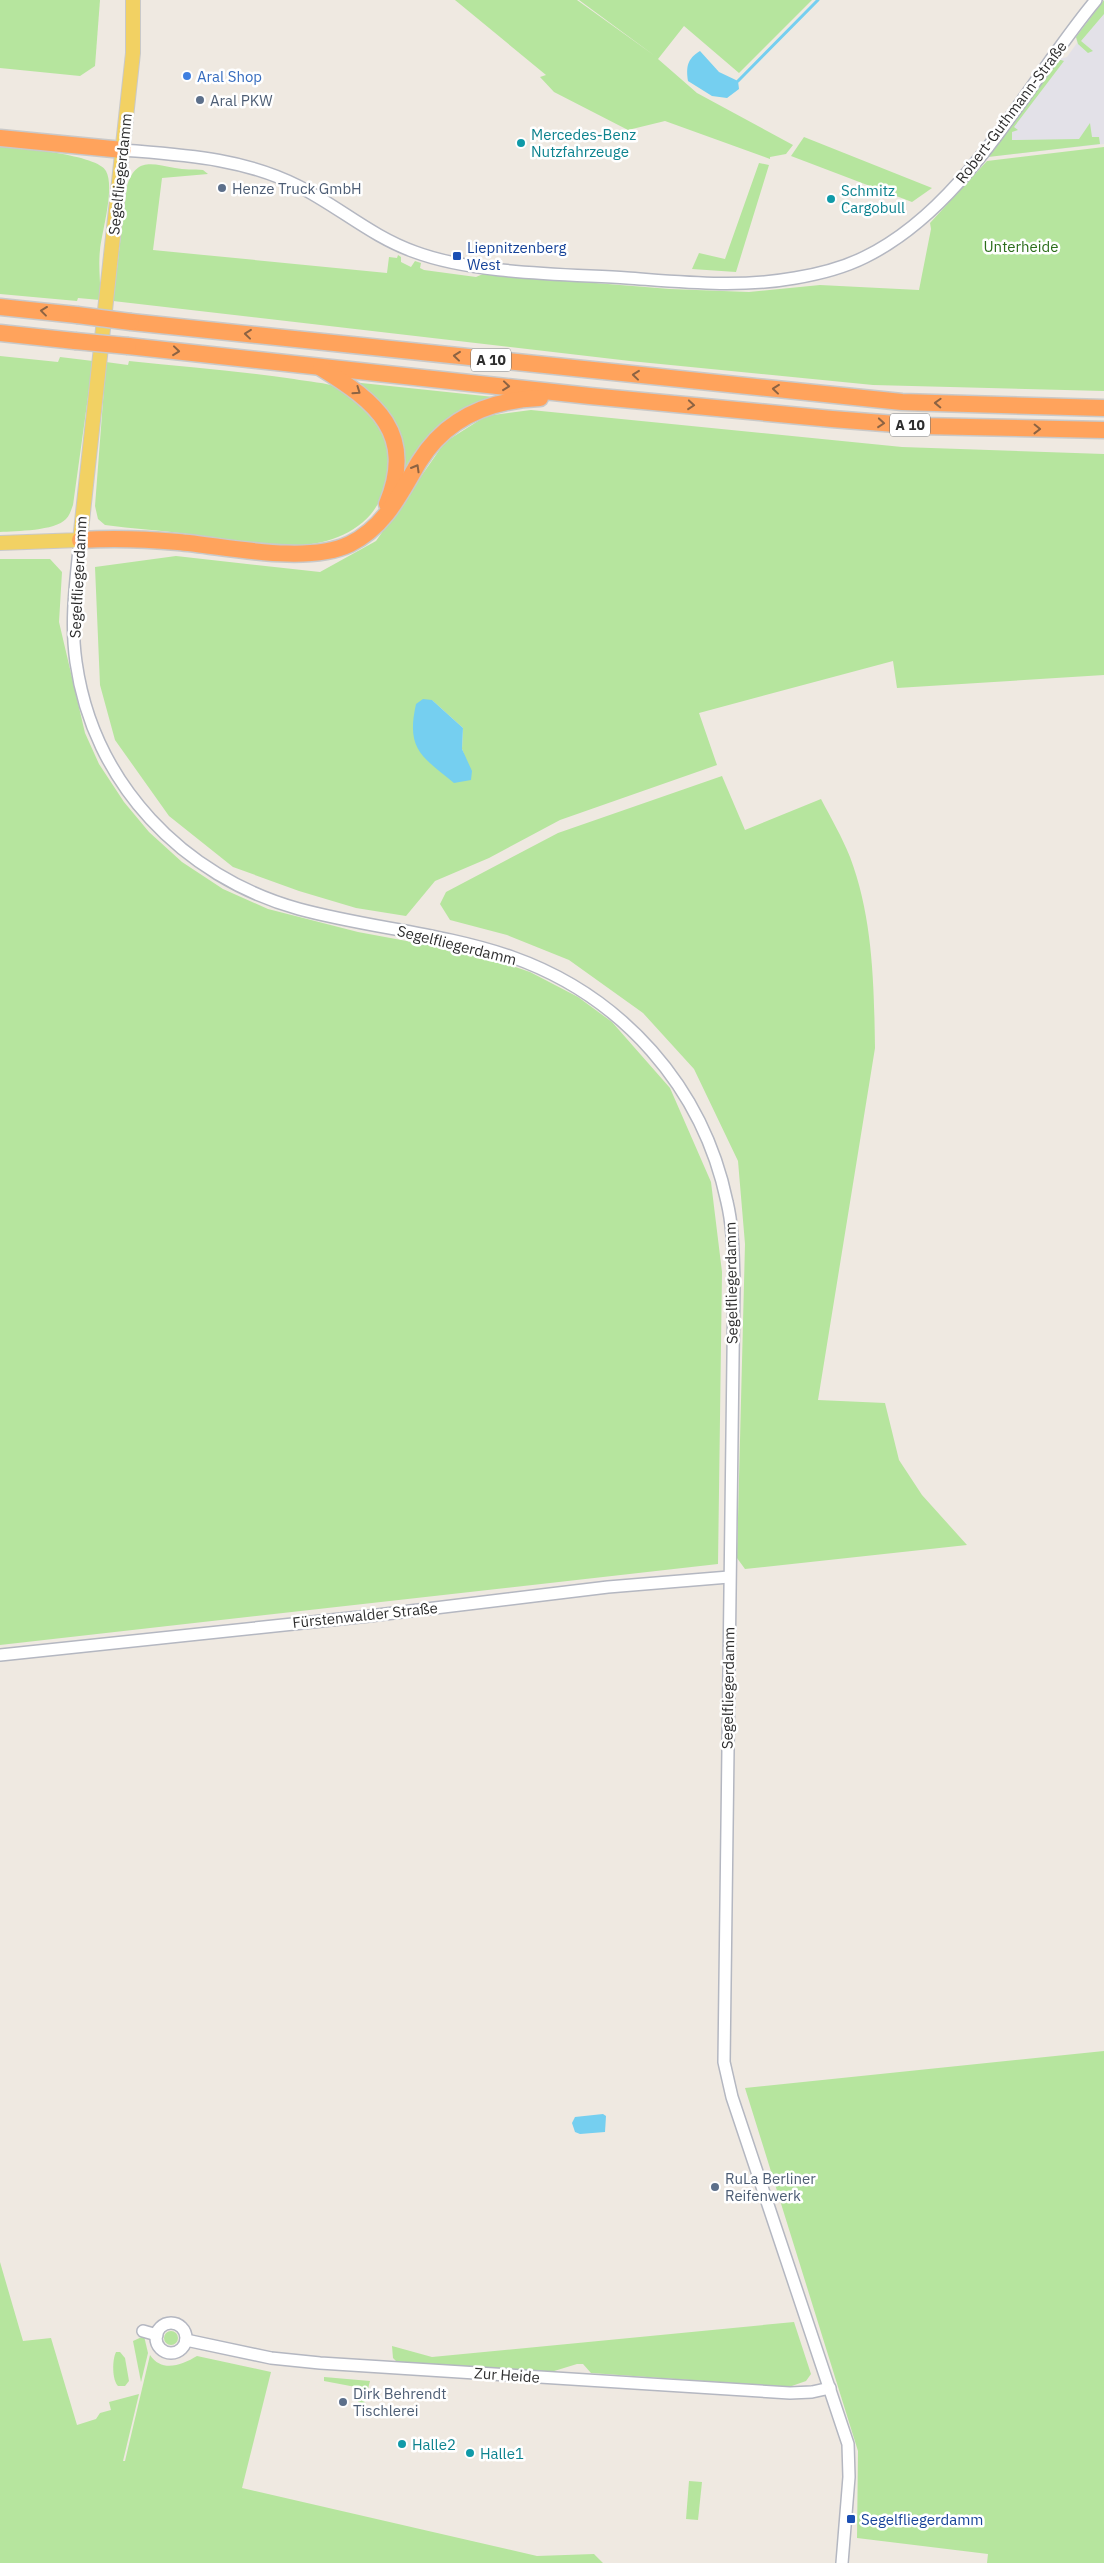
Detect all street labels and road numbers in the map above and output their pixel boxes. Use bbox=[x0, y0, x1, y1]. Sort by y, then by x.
street label: Robert-Guthmann-Straße bbox=[951, 37, 1071, 187]
street label: Segelfliegerdamm bbox=[104, 112, 136, 236]
road number: A 10 bbox=[471, 348, 511, 372]
road number: A 10 bbox=[890, 414, 930, 436]
street label: Segelfliegerdamm bbox=[65, 515, 91, 639]
street label: Segelfliegerdamm bbox=[395, 921, 519, 969]
street label: Segelfliegerdamm bbox=[720, 1222, 742, 1344]
street label: Fürstenwalder Straße bbox=[291, 1598, 439, 1632]
street label: Segelfliegerdamm bbox=[717, 1627, 739, 1749]
street label: Zur Heide bbox=[474, 2363, 540, 2387]

